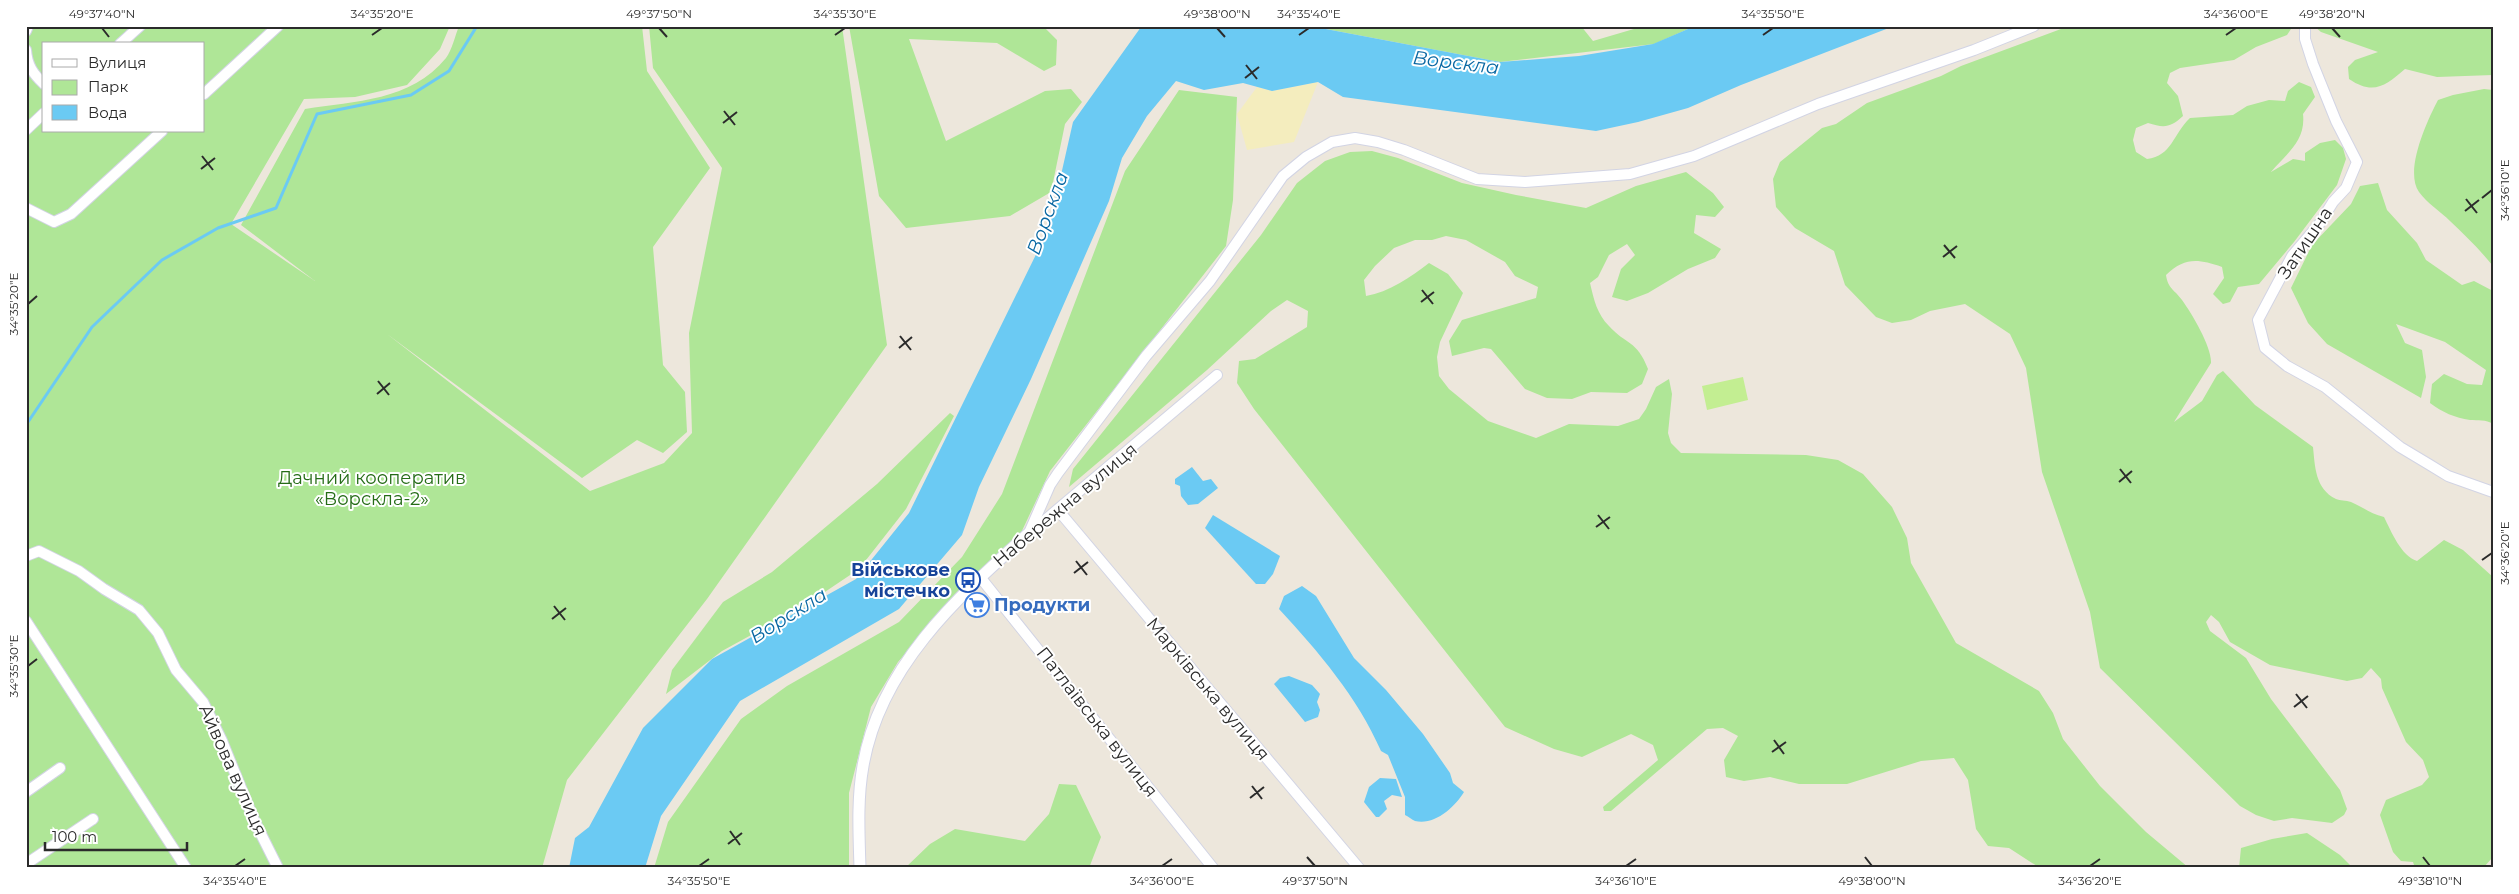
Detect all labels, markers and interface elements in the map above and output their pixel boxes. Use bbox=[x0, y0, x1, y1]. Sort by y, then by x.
text: 49°37'40"N bbox=[69, 6, 135, 21]
text: 34°35'20"E bbox=[350, 6, 414, 21]
text: 49°37'50"N bbox=[626, 6, 692, 21]
text: 34°35'30"E bbox=[814, 6, 876, 21]
text: 49°38'00"N bbox=[1183, 6, 1251, 21]
text: 34°35'40"E bbox=[1277, 6, 1341, 21]
text: 34°35'50"E bbox=[1742, 6, 1804, 21]
text: 34°36'00"E bbox=[2204, 6, 2268, 21]
text: 49°38'20"N bbox=[2299, 6, 2365, 21]
legend bbox=[42, 42, 205, 132]
water label: Ворскла bbox=[1412, 46, 1500, 79]
text: Вулиця bbox=[88, 53, 146, 72]
text: Парк bbox=[88, 77, 128, 96]
text: Вода bbox=[88, 103, 127, 122]
text: 34°36'10"E bbox=[2497, 159, 2512, 221]
water label: Ворскла bbox=[1022, 169, 1073, 258]
street label: Затишна bbox=[2273, 203, 2337, 283]
text: 34°35'20"E bbox=[6, 272, 21, 336]
street label: Набережна вулиця bbox=[989, 438, 1141, 572]
park label: Дачний кооператив «Ворскла-2» bbox=[278, 467, 466, 510]
text: 34°36'20"E bbox=[2497, 521, 2512, 585]
place label: Військове містечко bbox=[851, 559, 950, 602]
bus stop icon: Військове містечко bbox=[955, 567, 981, 593]
water label: Ворскла bbox=[745, 583, 831, 648]
supermarket icon: Продукти bbox=[964, 592, 990, 618]
place label: Продукти bbox=[994, 594, 1090, 616]
street label: Марківська вулиця bbox=[1142, 613, 1274, 765]
text: 34°35'30"E bbox=[6, 635, 21, 697]
street label: Патлаївська вулиця bbox=[1032, 643, 1162, 801]
street label: Айвова вулиця bbox=[194, 701, 272, 839]
scale bar bbox=[45, 819, 188, 851]
text: 100 m bbox=[52, 827, 97, 846]
text: 34°35'40"E bbox=[203, 873, 267, 888]
text: 34°35'50"E bbox=[668, 873, 730, 888]
text: 34°36'00"E bbox=[1130, 873, 1194, 888]
text: 49°37'50"N bbox=[1282, 873, 1348, 888]
text: 34°36'10"E bbox=[1595, 873, 1657, 888]
text: 49°38'00"N bbox=[1838, 873, 1906, 888]
text: 34°36'20"E bbox=[2058, 873, 2122, 888]
text: 49°38'10"N bbox=[2398, 873, 2462, 888]

